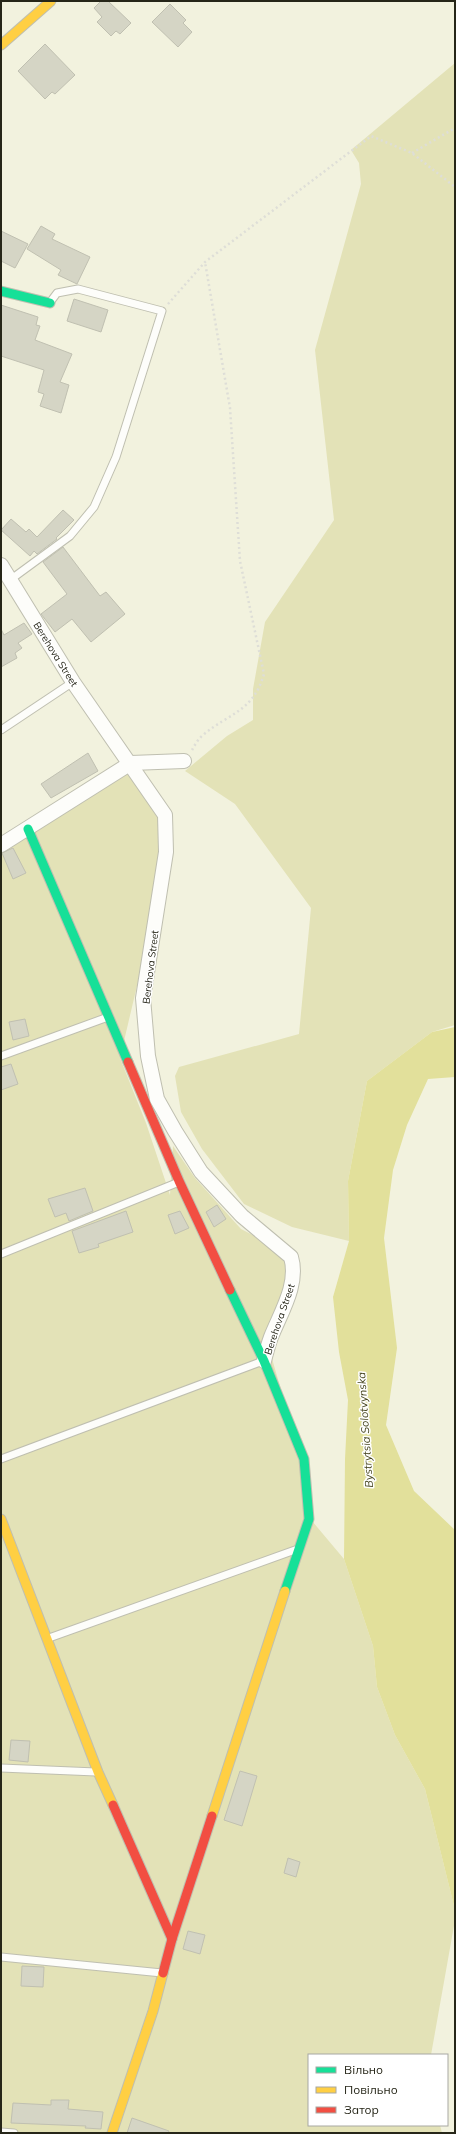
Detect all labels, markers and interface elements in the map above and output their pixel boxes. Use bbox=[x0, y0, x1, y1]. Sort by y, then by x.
street label: Berehova Street bbox=[30, 619, 81, 690]
street label: Berehova Street bbox=[140, 929, 162, 1005]
street label: Berehova Street bbox=[261, 1281, 298, 1356]
water label: Bystrytsia Solotvynska bbox=[354, 1371, 376, 1488]
legend bbox=[308, 2054, 448, 2126]
text: Вільно bbox=[344, 2062, 383, 2077]
text: Повільно bbox=[344, 2082, 398, 2097]
text: Затор bbox=[344, 2102, 379, 2117]

